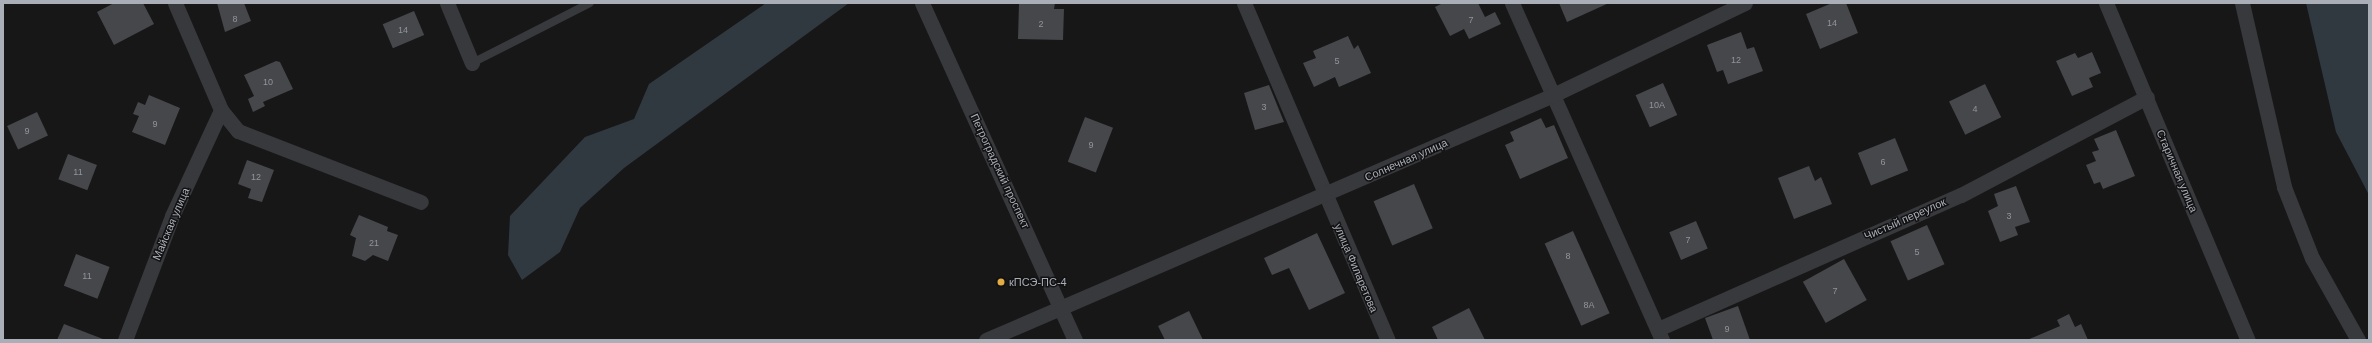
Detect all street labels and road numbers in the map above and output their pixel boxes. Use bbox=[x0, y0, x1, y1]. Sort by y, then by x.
street label: Петроградский проспект bbox=[968, 112, 1032, 230]
street label: Старичная улица bbox=[2154, 128, 2200, 214]
street label: Солнечная улица bbox=[1363, 136, 1449, 184]
street label: Майская улица bbox=[150, 186, 192, 262]
street label: Чистый переулок bbox=[1862, 195, 1948, 243]
street label: улица Филаретова bbox=[1331, 222, 1381, 314]

